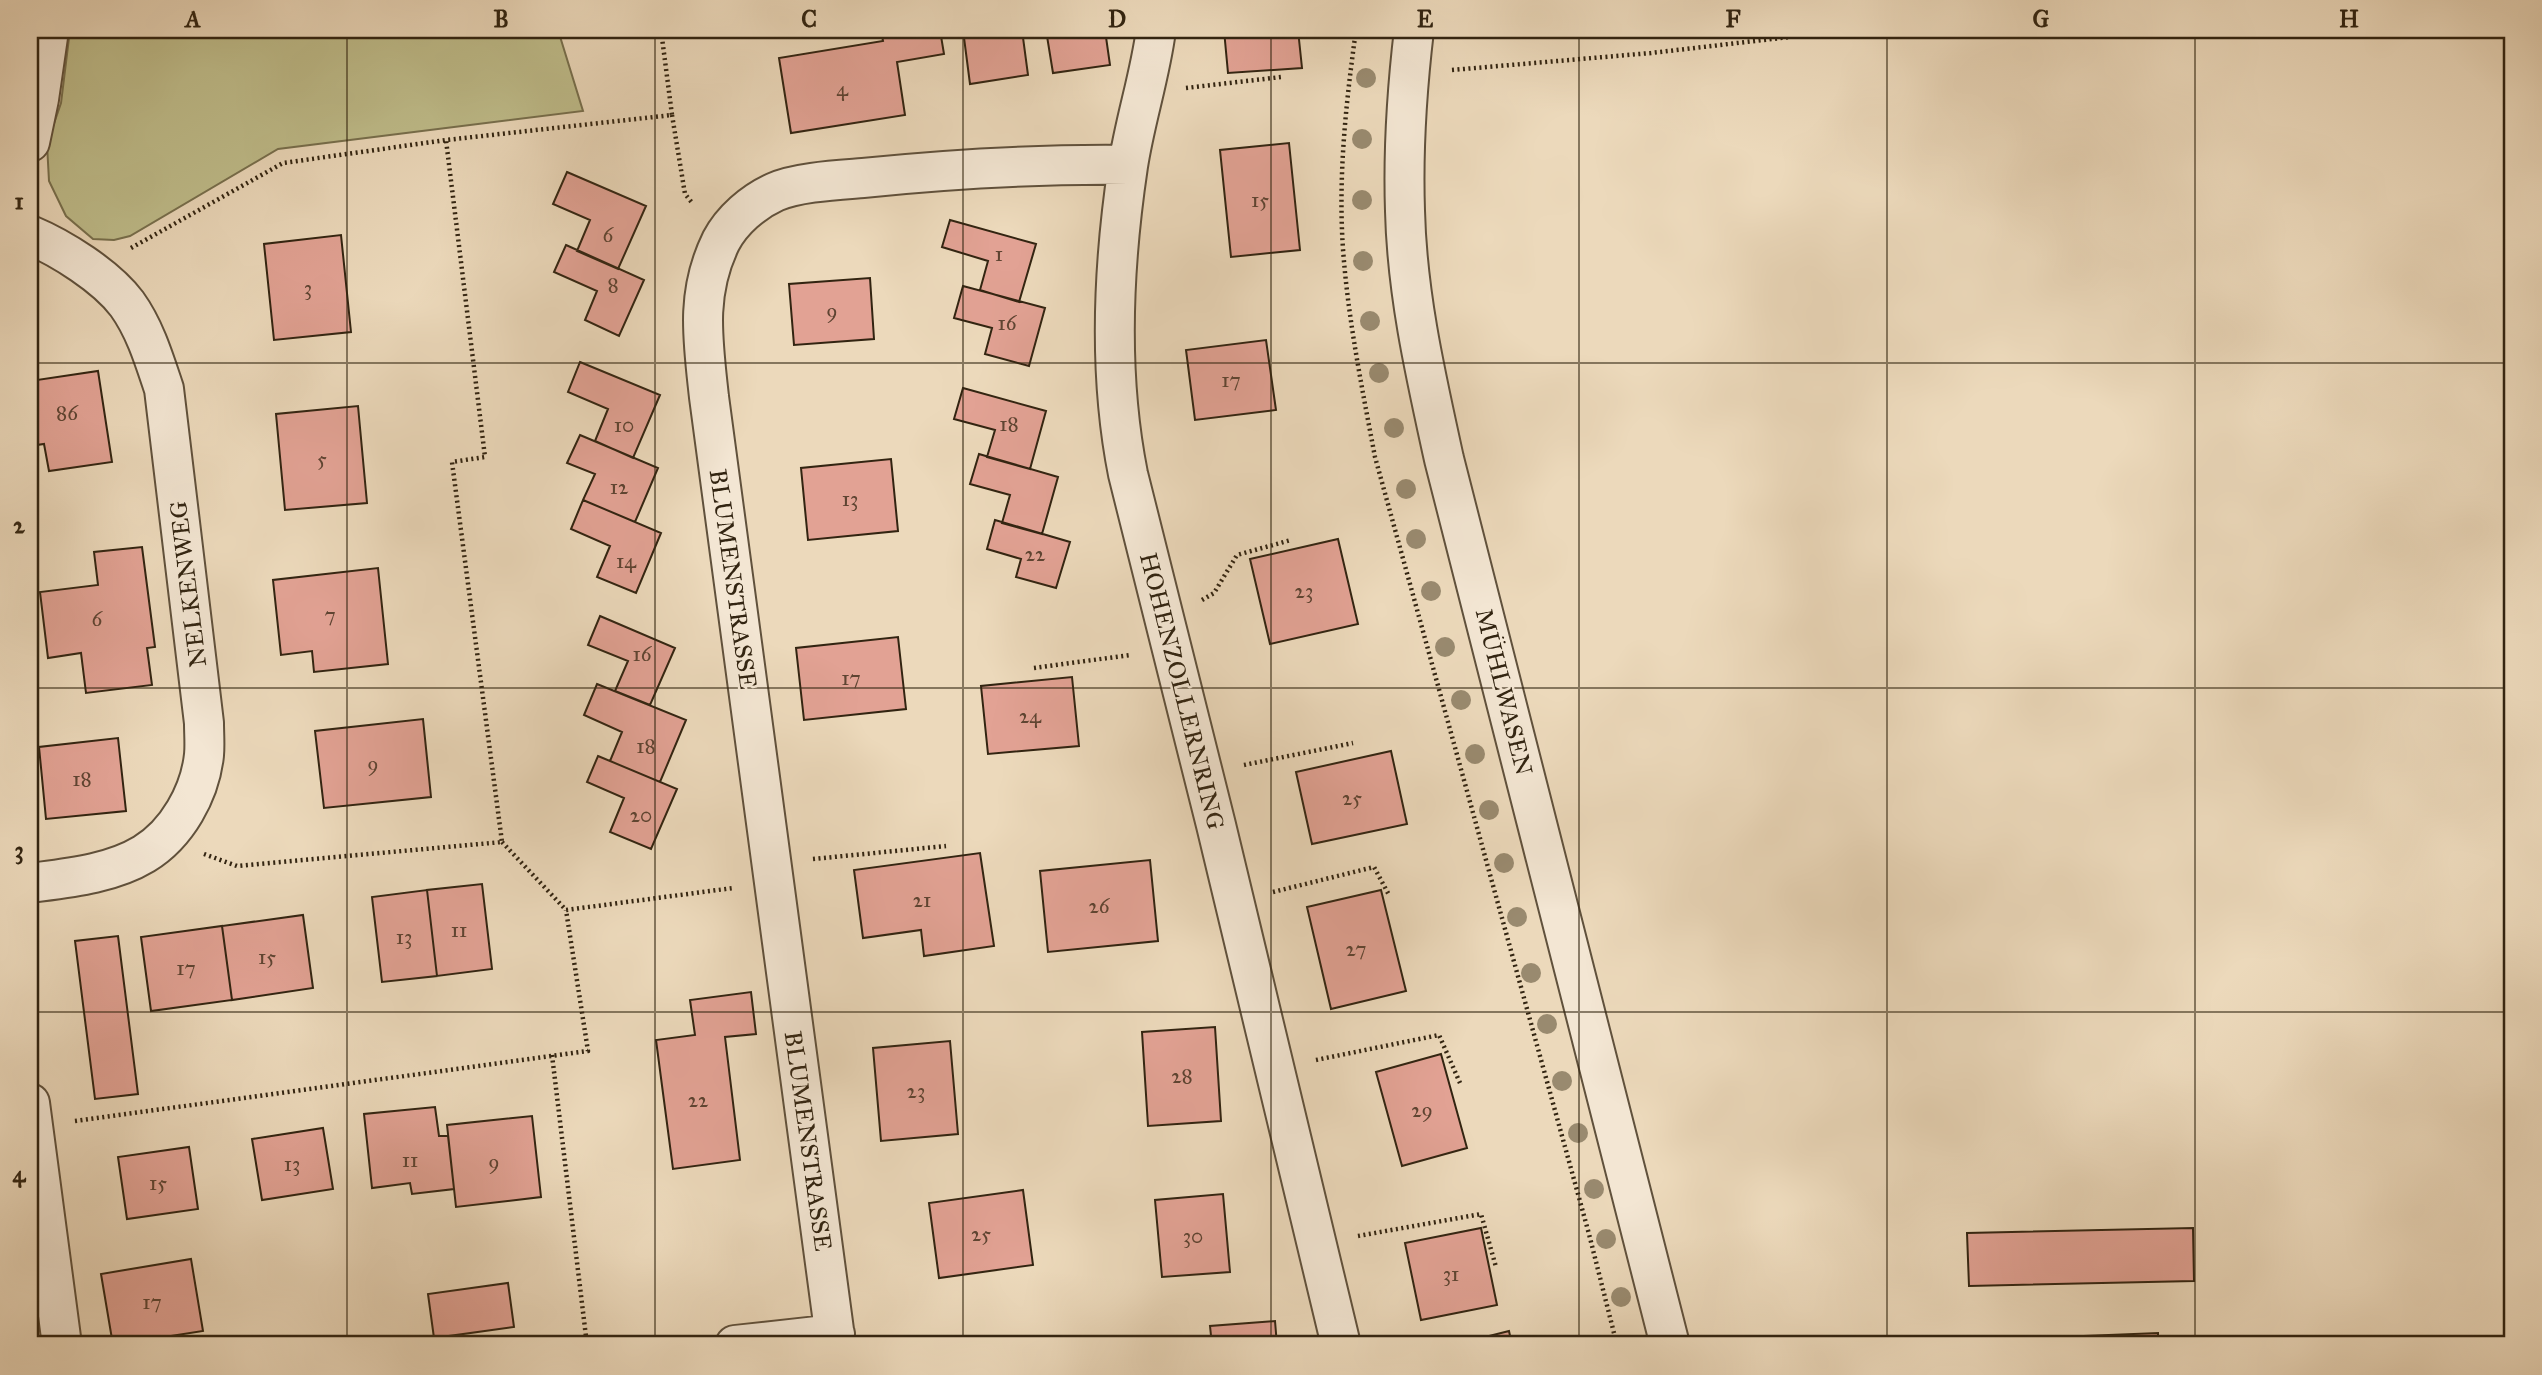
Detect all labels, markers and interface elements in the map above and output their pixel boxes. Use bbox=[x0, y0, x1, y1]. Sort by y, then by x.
text: A bbox=[183, 5, 201, 33]
text: B bbox=[493, 5, 509, 33]
text: C bbox=[801, 5, 817, 33]
text: D bbox=[1108, 5, 1126, 33]
text: E bbox=[1417, 5, 1434, 33]
text: F bbox=[1725, 5, 1741, 33]
text: G bbox=[2033, 5, 2050, 33]
text: H bbox=[2339, 5, 2359, 33]
house number: 4 bbox=[836, 76, 849, 102]
text: 1 bbox=[14, 187, 24, 215]
house number: 15 bbox=[1251, 187, 1269, 213]
house number: 6 bbox=[603, 222, 615, 248]
house number: 1 bbox=[995, 241, 1003, 267]
house number: 8 bbox=[607, 272, 619, 298]
house number: 3 bbox=[304, 275, 312, 301]
house number: 9 bbox=[826, 298, 838, 324]
house number: 16 bbox=[997, 310, 1018, 336]
house number: 17 bbox=[1221, 367, 1241, 393]
house number: 86 bbox=[56, 400, 79, 426]
house number: 18 bbox=[999, 411, 1019, 437]
house number: 10 bbox=[614, 412, 634, 438]
house number: 5 bbox=[317, 446, 327, 472]
street label: BLUMENSTRASSE bbox=[703, 467, 763, 691]
house number: 12 bbox=[610, 474, 629, 500]
house number: 13 bbox=[842, 486, 858, 512]
street label: NELKENWEG bbox=[163, 499, 213, 669]
text: 2 bbox=[13, 511, 25, 539]
house number: 22 bbox=[1025, 541, 1046, 567]
house number: 14 bbox=[616, 548, 637, 574]
street label: HOHENZOLLERNRING bbox=[1133, 549, 1231, 833]
house number: 23 bbox=[1295, 578, 1313, 604]
house number: 7 bbox=[324, 602, 336, 628]
street label: MÜHLWASEN bbox=[1469, 605, 1539, 779]
house number: 6 bbox=[92, 606, 104, 632]
house number: 16 bbox=[632, 641, 653, 667]
house number: 17 bbox=[841, 665, 861, 691]
house number: 24 bbox=[1019, 703, 1042, 729]
house number: 18 bbox=[636, 733, 656, 759]
house number: 9 bbox=[367, 751, 379, 777]
house number: 18 bbox=[72, 766, 92, 792]
house number: 25 bbox=[1342, 785, 1362, 811]
house number: 20 bbox=[630, 802, 652, 828]
text: 3 bbox=[14, 836, 24, 865]
house number: 21 bbox=[913, 887, 931, 913]
house number: 26 bbox=[1088, 893, 1111, 919]
house number: 11 bbox=[451, 917, 467, 943]
house number: 13 bbox=[396, 924, 412, 950]
house number: 27 bbox=[1346, 936, 1367, 962]
house number: 15 bbox=[258, 944, 276, 970]
house number: 17 bbox=[176, 955, 196, 981]
street label: BLUMENSTRASSE bbox=[778, 1029, 838, 1253]
house number: 28 bbox=[1171, 1063, 1193, 1089]
house number: 23 bbox=[907, 1078, 925, 1104]
house number: 22 bbox=[688, 1087, 709, 1113]
house number: 29 bbox=[1411, 1097, 1433, 1123]
house number: 11 bbox=[402, 1147, 418, 1173]
house number: 9 bbox=[488, 1149, 500, 1175]
house number: 13 bbox=[284, 1151, 300, 1177]
text: 4 bbox=[13, 1160, 27, 1188]
house number: 15 bbox=[149, 1170, 167, 1196]
house number: 25 bbox=[971, 1221, 991, 1247]
house number: 30 bbox=[1183, 1223, 1203, 1249]
house number: 31 bbox=[1443, 1261, 1459, 1287]
house number: 17 bbox=[142, 1289, 162, 1315]

